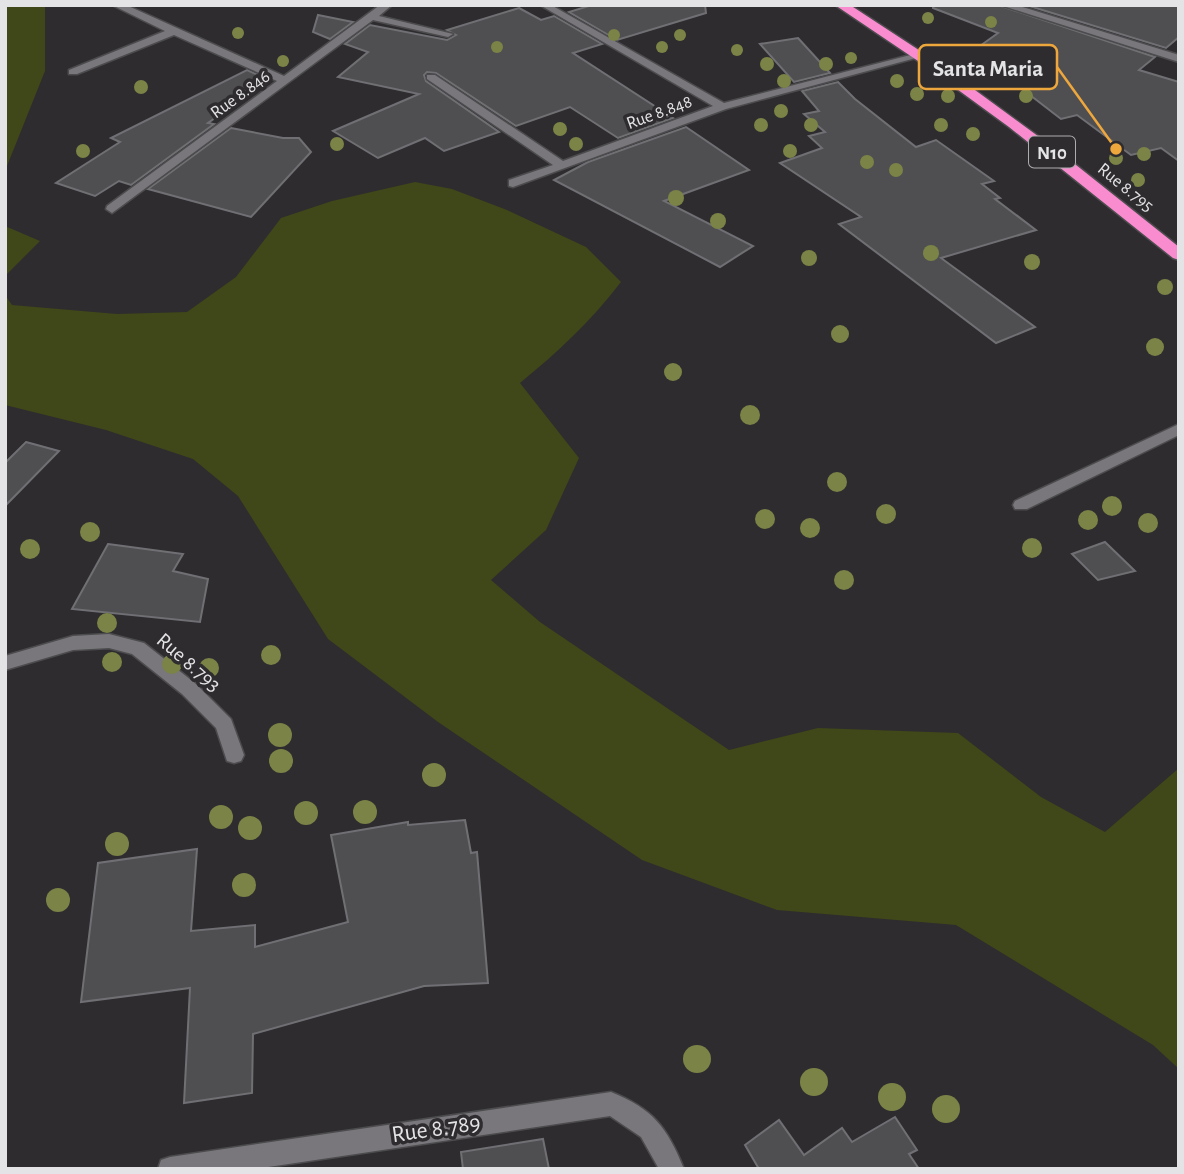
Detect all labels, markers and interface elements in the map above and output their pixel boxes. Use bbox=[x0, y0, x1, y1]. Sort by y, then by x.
callout: Santa Maria bbox=[919, 45, 1057, 89]
text: Santa Maria bbox=[933, 58, 1043, 81]
street label: Rue 8.846 bbox=[208, 67, 274, 122]
street label: Rue 8.848 bbox=[624, 93, 695, 133]
road number: N10 bbox=[1029, 136, 1075, 168]
street label: Rue 8.795 bbox=[1094, 160, 1157, 216]
street label: Rue 8.793 bbox=[153, 629, 225, 696]
street label: Rue 8.789 bbox=[390, 1111, 482, 1147]

